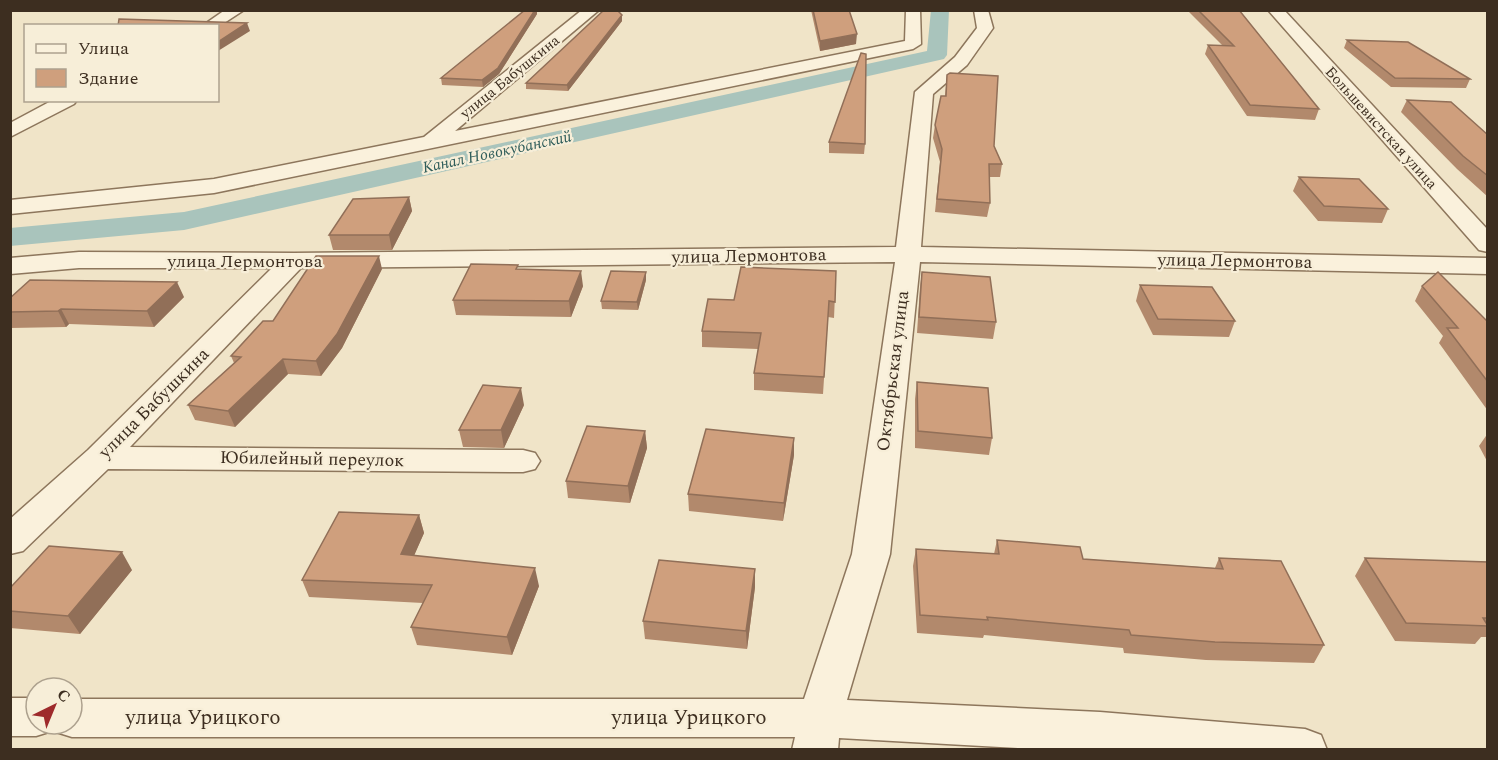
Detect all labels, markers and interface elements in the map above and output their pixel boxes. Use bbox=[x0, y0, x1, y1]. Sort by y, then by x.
legend bbox=[24, 24, 219, 102]
street label: улица Бабушкина bbox=[454, 29, 565, 125]
text: Улица bbox=[78, 35, 129, 62]
street label: Большевистская улица bbox=[1319, 61, 1443, 195]
text: Здание bbox=[78, 65, 138, 92]
water label: Канал Новокубанский bbox=[420, 124, 574, 180]
street label: улица Лермонтова bbox=[670, 241, 827, 271]
street label: улица Лермонтова bbox=[1156, 246, 1313, 276]
street label: улица Лермонтова bbox=[167, 248, 323, 275]
street label: Октябрьская улица bbox=[870, 289, 916, 453]
street label: улица Бабушкина bbox=[92, 341, 216, 465]
street label: Юбилейный переулок bbox=[220, 444, 404, 474]
north arrow bbox=[24, 676, 84, 736]
text: С bbox=[51, 683, 76, 708]
street label: улица Урицкого bbox=[124, 702, 281, 734]
street label: улица Урицкого bbox=[610, 702, 767, 734]

